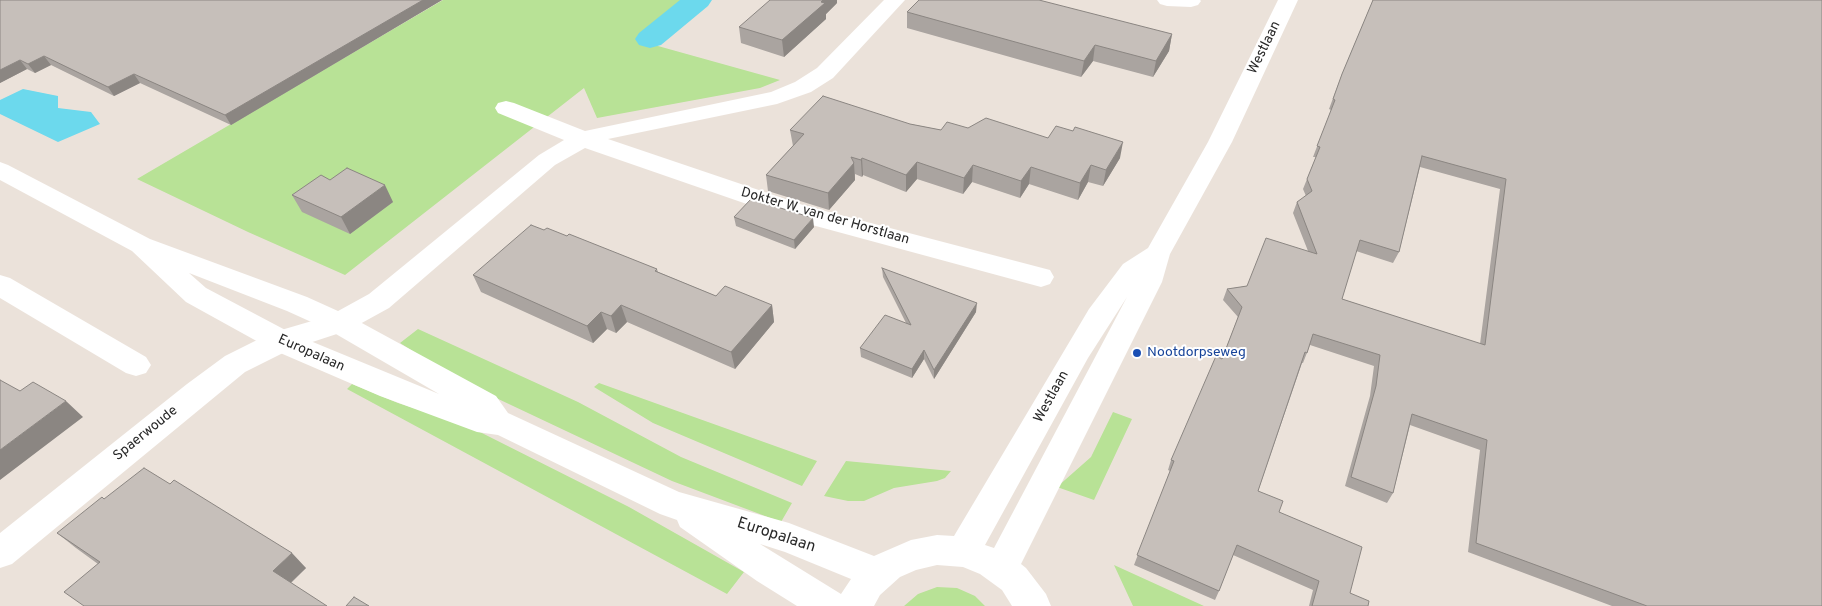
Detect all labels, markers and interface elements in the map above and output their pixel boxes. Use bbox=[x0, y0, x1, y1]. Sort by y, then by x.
street label: Westlaan bbox=[1245, 19, 1285, 77]
street label: Dokter W. van der Horstlaan bbox=[739, 185, 911, 249]
street label: Europalaan bbox=[275, 332, 347, 376]
place label: Nootdorpseweg bbox=[1147, 345, 1246, 361]
marker: Nootdorpseweg bbox=[1131, 347, 1143, 359]
street label: Westlaan bbox=[1031, 368, 1073, 426]
street label: Spaerwoude bbox=[110, 403, 182, 465]
street label: Europalaan bbox=[734, 514, 818, 558]

